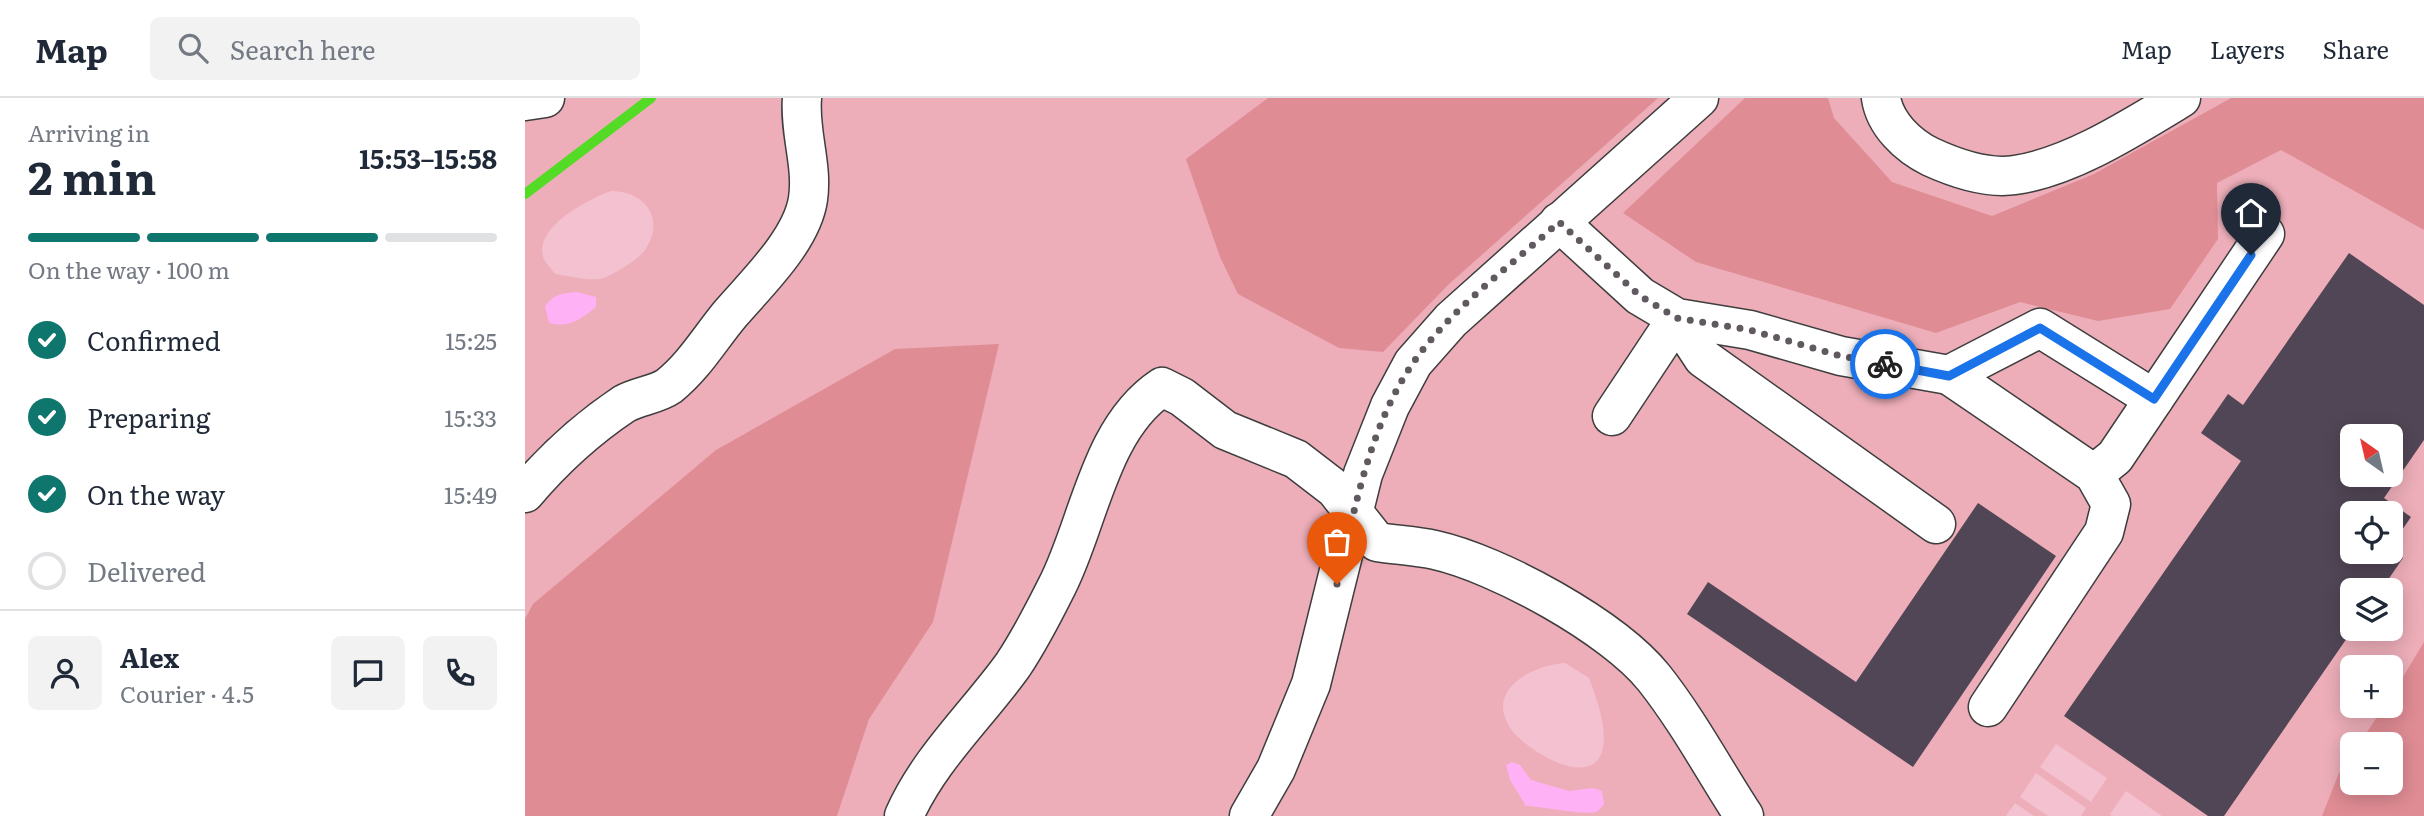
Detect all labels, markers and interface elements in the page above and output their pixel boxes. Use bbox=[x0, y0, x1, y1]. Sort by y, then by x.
search box bbox=[150, 17, 640, 80]
text: Map bbox=[35, 24, 108, 73]
icon: search bbox=[174, 29, 212, 67]
text: Search here bbox=[230, 29, 376, 68]
text: Map bbox=[2121, 31, 2172, 66]
text: Layers bbox=[2210, 31, 2284, 66]
text: Share bbox=[2322, 31, 2389, 66]
text: Arriving in bbox=[28, 115, 150, 149]
text: 15:53–15:58 bbox=[359, 138, 497, 177]
text: 2 min bbox=[28, 141, 157, 209]
pin bbox=[2221, 183, 2281, 255]
icon: home bbox=[2232, 194, 2270, 232]
text: On the way · 100 m bbox=[28, 252, 230, 286]
text: Confirmed bbox=[87, 320, 221, 359]
icon: check bbox=[28, 321, 66, 359]
text: 15:25 bbox=[445, 323, 497, 357]
courier bbox=[1850, 329, 1920, 399]
icon: bike bbox=[1866, 345, 1904, 383]
text: Preparing bbox=[87, 397, 210, 436]
icon: check bbox=[28, 398, 66, 436]
text: 15:33 bbox=[444, 400, 497, 434]
north arrow bbox=[2340, 424, 2403, 486]
map controls bbox=[2340, 424, 2403, 795]
text: On the way bbox=[87, 474, 225, 513]
icon: check bbox=[28, 475, 66, 513]
text: 15:49 bbox=[444, 477, 497, 511]
button: locate bbox=[2340, 501, 2403, 564]
pin bbox=[1307, 512, 1367, 584]
icon: bag bbox=[1318, 523, 1356, 561]
text: Delivered bbox=[87, 551, 206, 590]
button: layers bbox=[2340, 578, 2403, 641]
button: person bbox=[28, 636, 102, 710]
button: chat bbox=[331, 636, 405, 710]
button: phone bbox=[423, 636, 497, 710]
text: Alex bbox=[120, 637, 179, 676]
button: + bbox=[2340, 655, 2403, 718]
text: Courier · 4.5 bbox=[120, 676, 254, 710]
button: − bbox=[2340, 732, 2403, 795]

